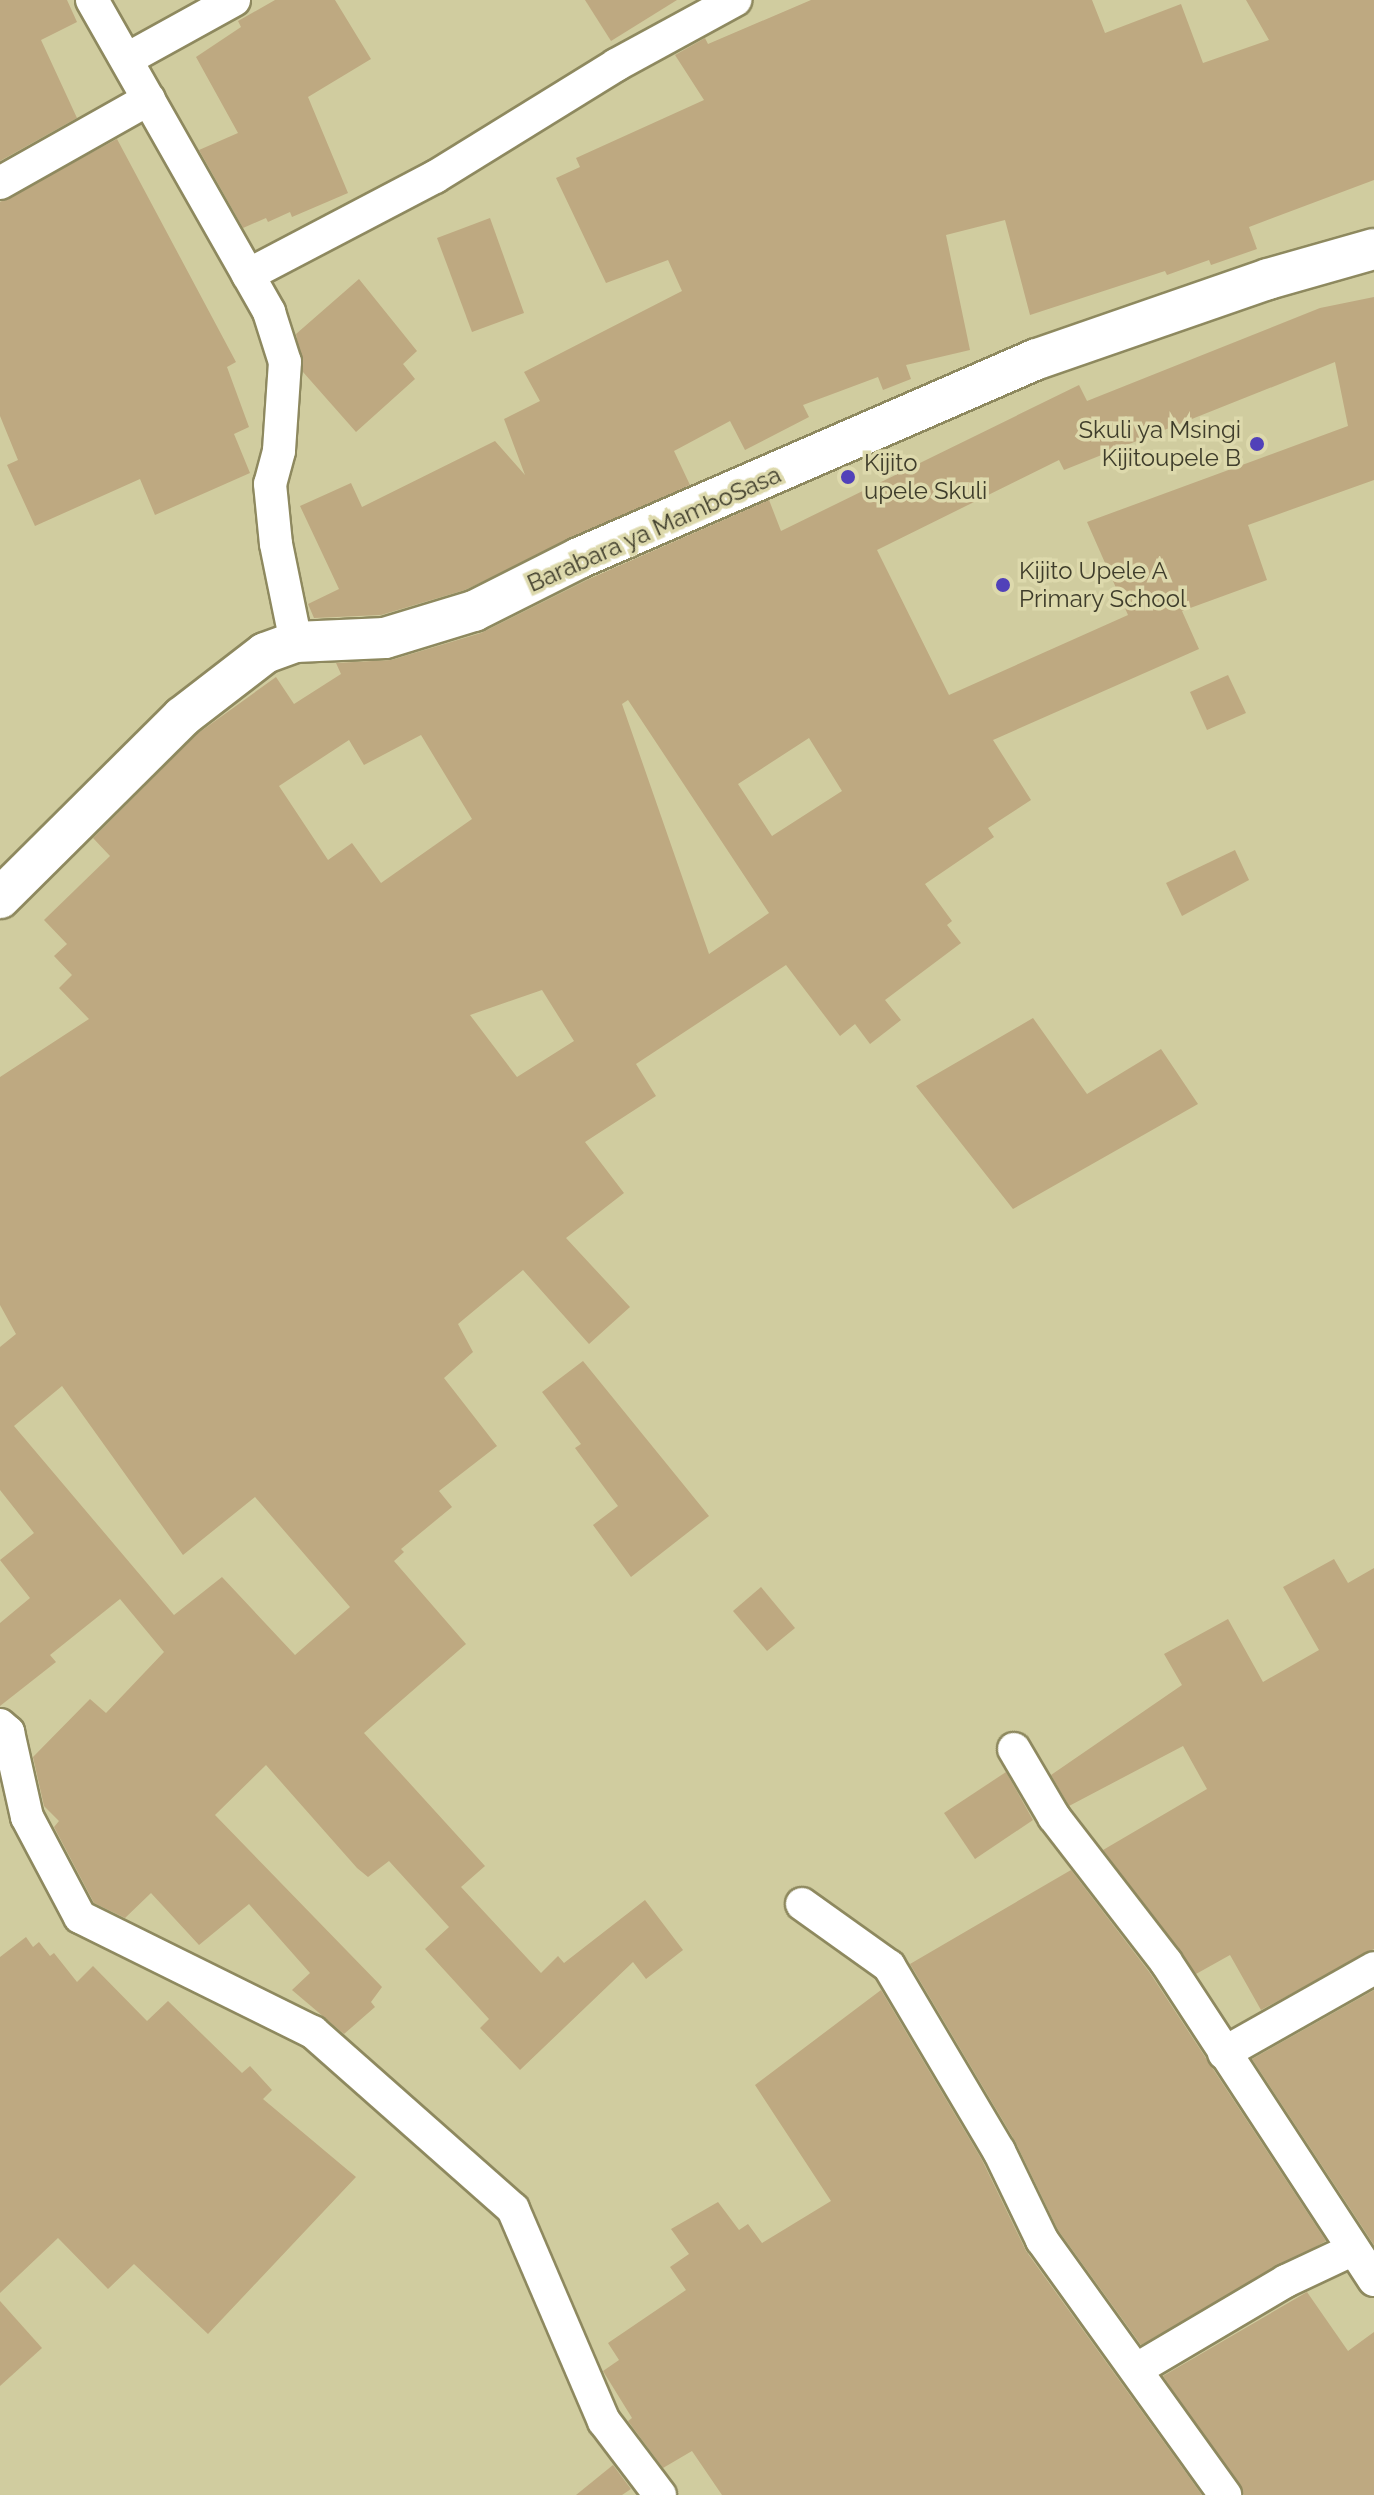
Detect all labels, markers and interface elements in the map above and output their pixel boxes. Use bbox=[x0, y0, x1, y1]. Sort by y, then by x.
place label: Skuli ya Msingi Kijitoupele B bbox=[1078, 416, 1241, 472]
marker: Skuli ya Msingi Kijitoupele B bbox=[1248, 435, 1266, 453]
place label: Kijito upele Skuli bbox=[864, 449, 987, 505]
street label: Barabara ya MamboSasa bbox=[522, 460, 786, 598]
marker: Kijito upele Skuli bbox=[839, 468, 857, 486]
place label: Kijito Upele A Primary School bbox=[1019, 557, 1187, 613]
marker: Kijito Upele A Primary School bbox=[994, 576, 1012, 594]

